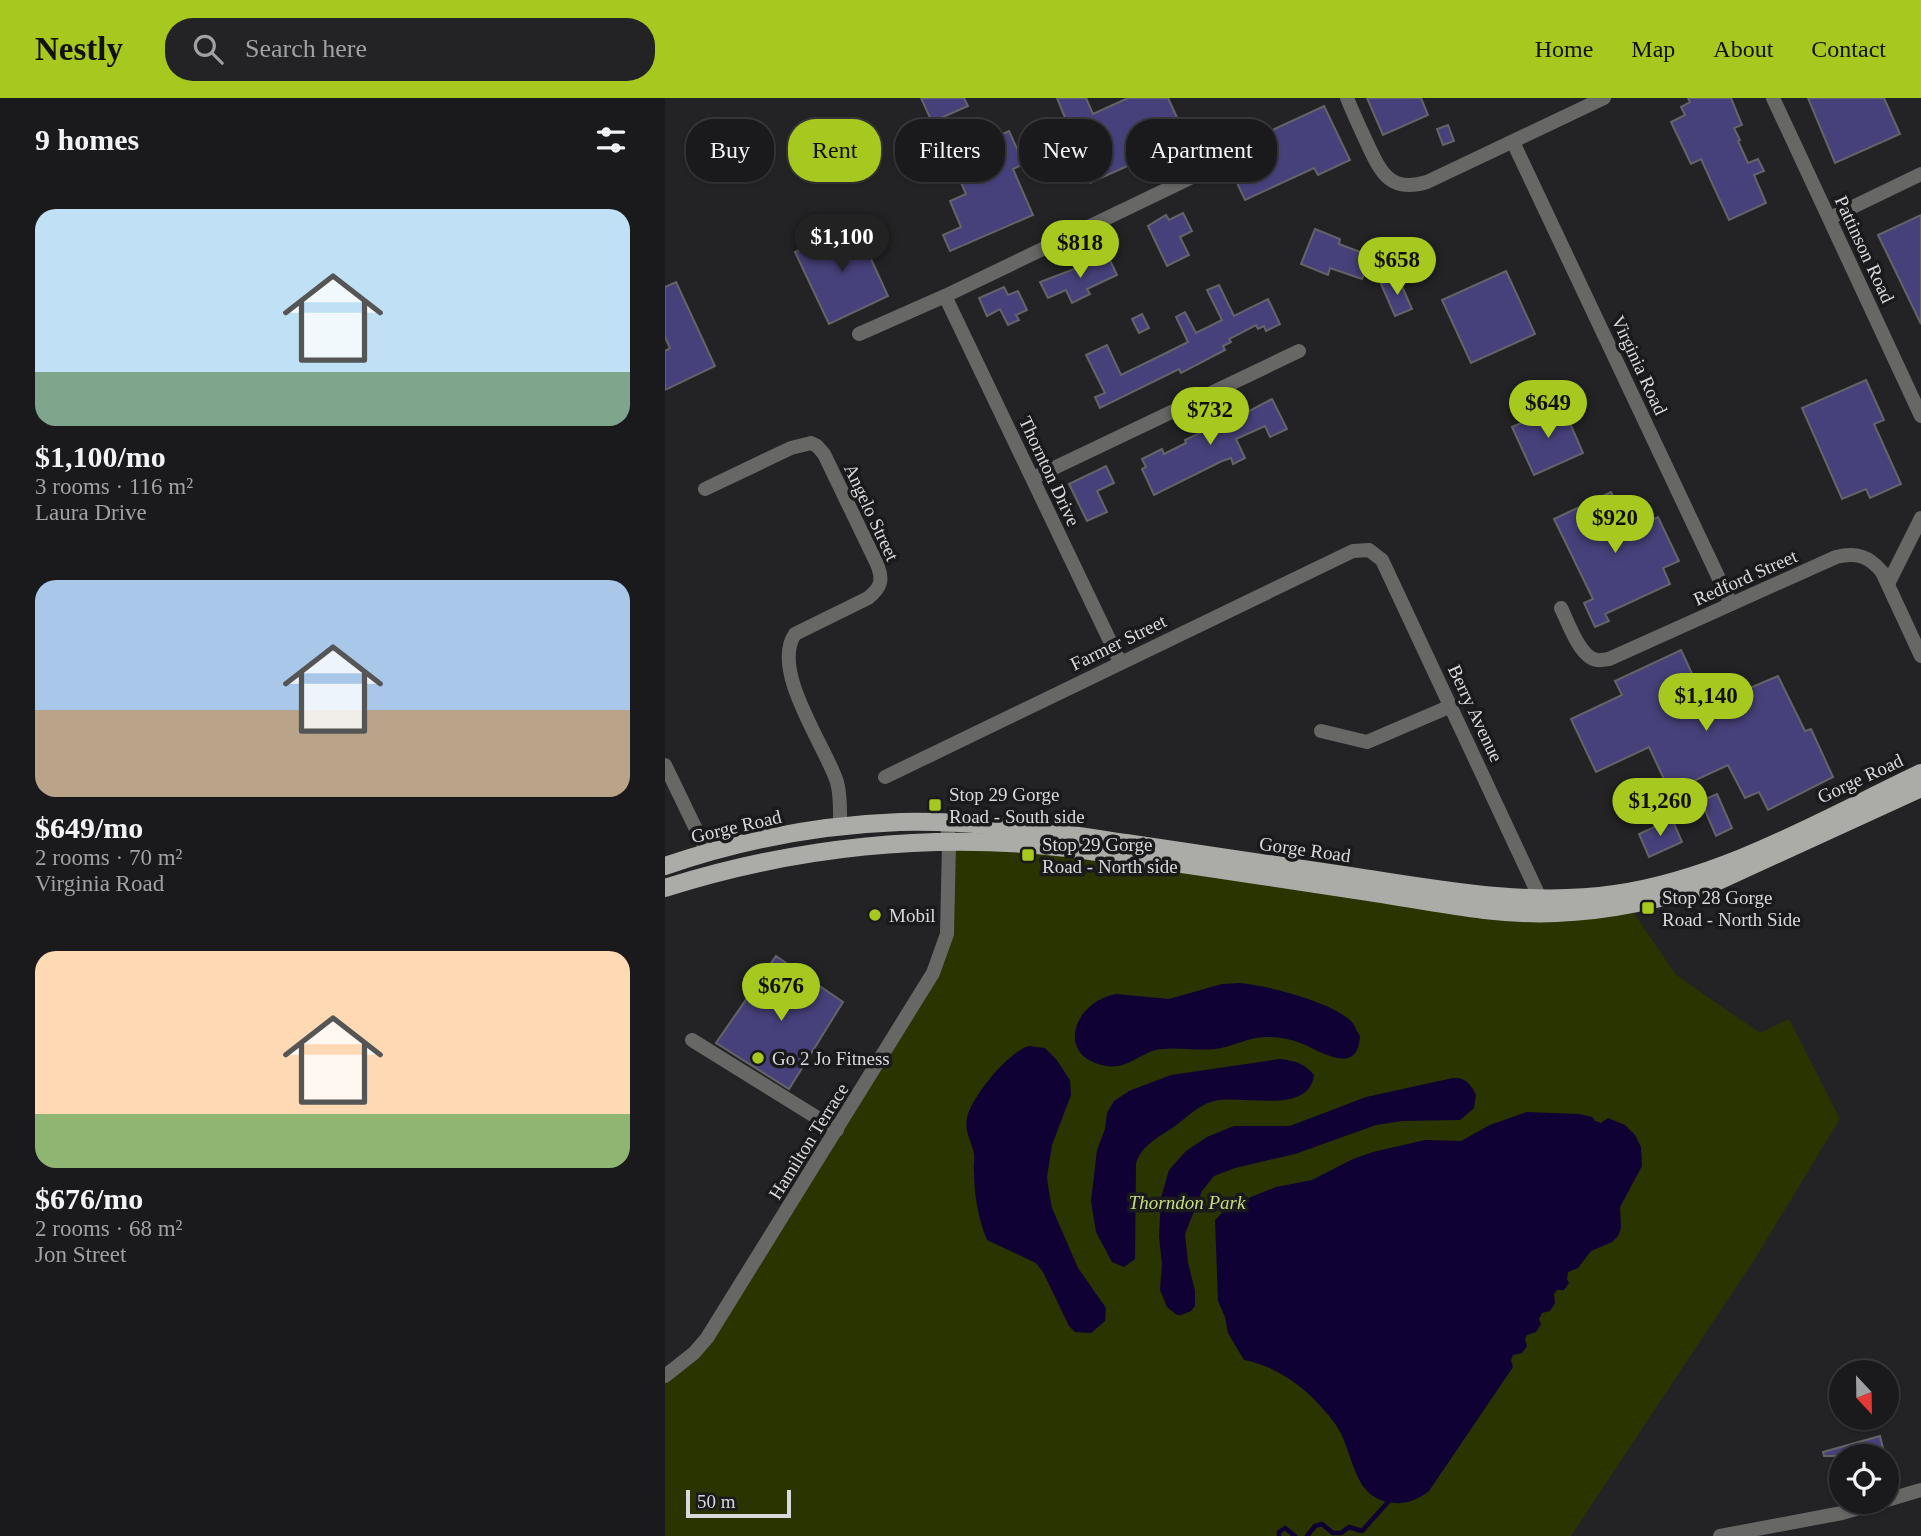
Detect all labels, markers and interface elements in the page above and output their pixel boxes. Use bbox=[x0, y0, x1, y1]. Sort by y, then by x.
search box bbox=[165, 18, 655, 81]
icon: search bbox=[189, 30, 227, 68]
text: Nestly bbox=[35, 31, 123, 67]
text: Search here bbox=[245, 34, 367, 63]
text: Home bbox=[1535, 36, 1593, 62]
text: Map bbox=[1631, 36, 1675, 62]
text: About bbox=[1713, 36, 1773, 62]
text: Contact bbox=[1811, 36, 1886, 62]
chip: Buy bbox=[686, 119, 774, 182]
chip: Rent bbox=[788, 119, 881, 182]
chip: Filters bbox=[895, 119, 1005, 182]
chip: New bbox=[1019, 119, 1112, 182]
chip: Apartment bbox=[1126, 119, 1277, 182]
icon: filters bbox=[592, 121, 630, 159]
text: 9 homes bbox=[35, 123, 139, 156]
street label: Pattinson Road bbox=[1831, 192, 1899, 306]
pin: $1,100 bbox=[785, 214, 899, 274]
pin: $818 bbox=[1039, 220, 1121, 280]
text: $1,100 bbox=[810, 224, 874, 249]
text: $818 bbox=[1057, 230, 1103, 255]
pin: $658 bbox=[1356, 238, 1438, 297]
text: $658 bbox=[1374, 247, 1420, 272]
icon: home bbox=[270, 255, 396, 381]
street label: Virginia Road bbox=[1607, 312, 1672, 418]
pin: $649 bbox=[1507, 380, 1589, 440]
pin: $732 bbox=[1169, 388, 1251, 447]
text: $649 bbox=[1525, 390, 1571, 415]
text: $732 bbox=[1187, 397, 1233, 422]
street label: Thornton Drive bbox=[1015, 413, 1084, 529]
text: $1,100/mo bbox=[35, 440, 166, 473]
street label: Angelo Street bbox=[840, 460, 904, 565]
text: 3 rooms · 116 m² bbox=[35, 474, 193, 499]
pin: $920 bbox=[1574, 496, 1656, 555]
text: Laura Drive bbox=[35, 500, 147, 525]
text: $920 bbox=[1592, 505, 1638, 530]
street label: Redford Street bbox=[1690, 545, 1801, 610]
street label: Farmer Street bbox=[1067, 610, 1170, 675]
icon: home bbox=[270, 626, 396, 752]
street label: Berry Avenue bbox=[1444, 661, 1507, 765]
pin: $1,140 bbox=[1649, 674, 1763, 733]
text: $1,140 bbox=[1674, 683, 1738, 708]
street label: Gorge Road bbox=[1814, 749, 1907, 807]
pin: $1,260 bbox=[1603, 778, 1717, 838]
place label: Stop 29 Gorge Road - South side bbox=[949, 784, 1085, 827]
text: $1,260 bbox=[1628, 788, 1692, 813]
marker: Stop 29 Gorge Road - South side bbox=[927, 797, 943, 813]
street label: Gorge Road bbox=[689, 806, 784, 847]
text: $649/mo bbox=[35, 811, 143, 844]
street label: Gorge Road bbox=[1258, 833, 1352, 866]
place label: Stop 29 Gorge Road - North side bbox=[1042, 834, 1178, 877]
text: 2 rooms · 70 m² bbox=[35, 845, 182, 870]
marker: Stop 29 Gorge Road - North side bbox=[1020, 847, 1036, 863]
text: Virginia Road bbox=[35, 871, 164, 896]
place label: Stop 28 Gorge Road - North Side bbox=[1662, 887, 1801, 930]
marker: Stop 28 Gorge Road - North Side bbox=[1640, 900, 1656, 916]
place label: Mobil bbox=[889, 905, 935, 926]
marker: Mobil bbox=[867, 907, 883, 923]
pin: $676 bbox=[740, 964, 822, 1023]
text: $676 bbox=[758, 973, 804, 998]
icon: home bbox=[270, 997, 396, 1123]
place label: Go 2 Jo Fitness bbox=[772, 1048, 890, 1069]
marker: Go 2 Jo Fitness bbox=[750, 1050, 766, 1066]
street label: Hamilton Terrace bbox=[764, 1079, 853, 1203]
text: $676/mo bbox=[35, 1182, 143, 1215]
park label: Thorndon Park bbox=[1129, 1192, 1246, 1213]
text: 2 rooms · 68 m² bbox=[35, 1216, 182, 1241]
text: Jon Street bbox=[35, 1242, 126, 1267]
north arrow bbox=[1829, 1360, 1899, 1430]
map controls bbox=[1829, 1360, 1899, 1514]
button: locate bbox=[1829, 1444, 1899, 1514]
scale bar bbox=[686, 1487, 791, 1519]
text: 50 m bbox=[697, 1491, 736, 1512]

